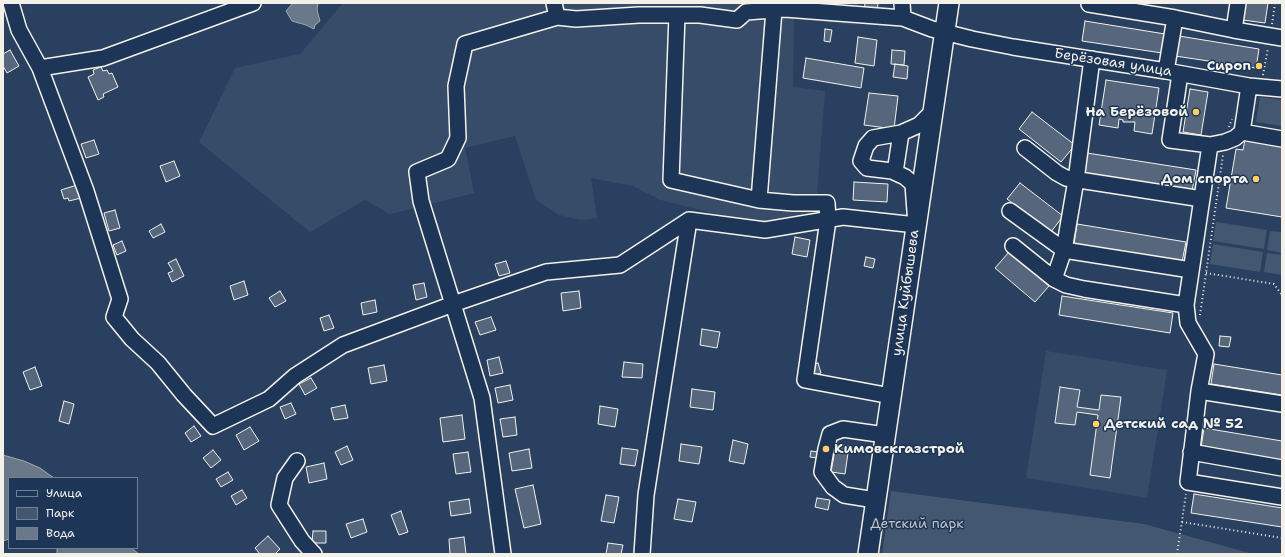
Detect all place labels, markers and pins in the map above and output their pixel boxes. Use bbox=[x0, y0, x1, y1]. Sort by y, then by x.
place label: Сироп bbox=[1207, 58, 1251, 74]
marker: Сироп bbox=[1254, 61, 1264, 71]
place label: На Берёзовой bbox=[1085, 104, 1188, 120]
marker: На Берёзовой bbox=[1191, 107, 1201, 117]
place label: Дом спорта bbox=[1161, 171, 1248, 187]
marker: Дом спорта bbox=[1251, 174, 1261, 184]
place label: Детский сад № 52 bbox=[1104, 416, 1243, 432]
marker: Детский сад № 52 bbox=[1091, 419, 1101, 429]
place label: Кимовскгазстрой bbox=[834, 441, 965, 457]
marker: Кимовскгазстрой bbox=[821, 444, 831, 454]

